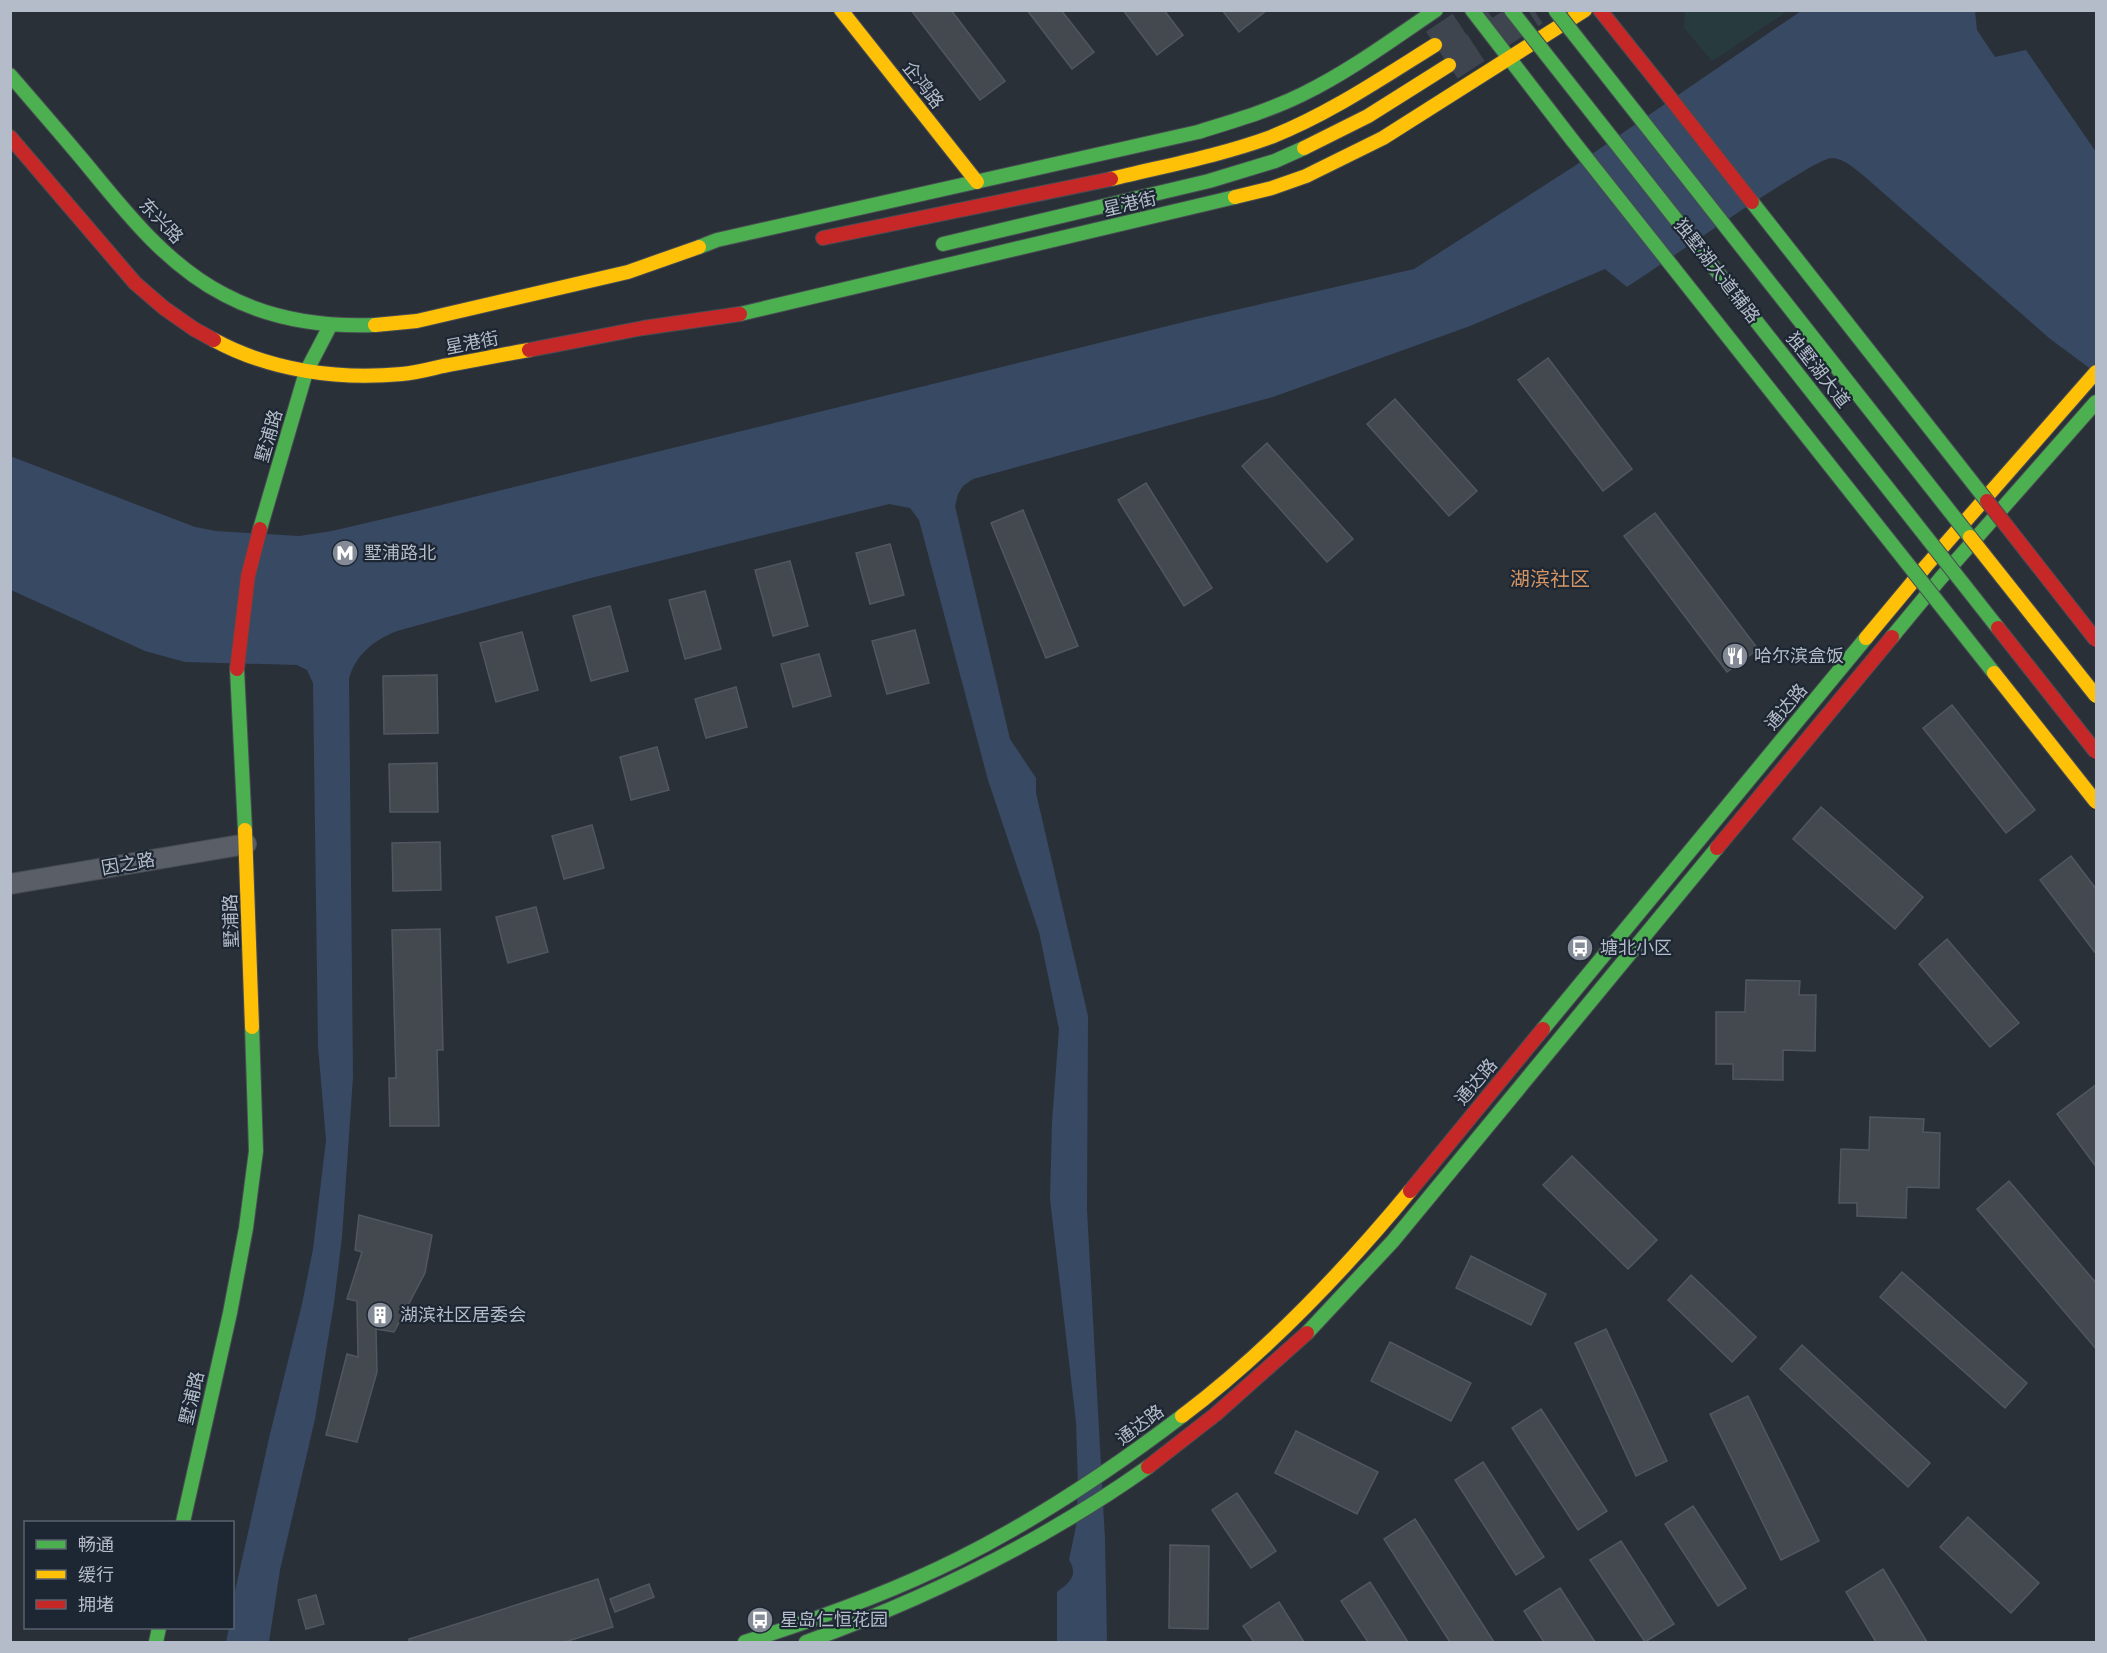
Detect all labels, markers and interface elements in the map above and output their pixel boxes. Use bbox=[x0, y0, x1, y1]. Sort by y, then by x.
street label: 企鸿路 bbox=[898, 57, 948, 113]
street label: 星港街 bbox=[1101, 187, 1159, 221]
street label: 东兴路 bbox=[134, 194, 188, 248]
street label: 独墅湖大道辅路 bbox=[1670, 215, 1764, 327]
street label: 星港街 bbox=[443, 327, 501, 359]
street label: 独墅湖大道 bbox=[1782, 328, 1854, 412]
street label: 墅浦路 bbox=[251, 407, 287, 465]
metro station icon: 墅浦路北 bbox=[330, 538, 360, 568]
place label: 墅浦路北 bbox=[364, 542, 436, 564]
district label: 湖滨社区 bbox=[1510, 568, 1590, 592]
restaurant icon: 哈尔滨盒饭 bbox=[1720, 641, 1750, 671]
place label: 哈尔滨盒饭 bbox=[1754, 645, 1844, 667]
street label: 通达路 bbox=[1760, 679, 1812, 735]
street label: 因之路 bbox=[100, 848, 156, 880]
street label: 墅浦路 bbox=[219, 894, 243, 948]
bus stop icon: 塘北小区 bbox=[1565, 933, 1595, 963]
place label: 塘北小区 bbox=[1600, 937, 1672, 959]
street label: 通达路 bbox=[1450, 1054, 1502, 1110]
building icon: 湖滨社区居委会 bbox=[365, 1300, 395, 1330]
place label: 湖滨社区居委会 bbox=[400, 1304, 526, 1326]
street label: 墅浦路 bbox=[175, 1369, 209, 1427]
street label: 通达路 bbox=[1112, 1400, 1168, 1450]
legend bbox=[24, 1521, 234, 1629]
text: 畅通 bbox=[78, 1534, 114, 1556]
text: 缓行 bbox=[78, 1564, 114, 1586]
text: 拥堵 bbox=[78, 1594, 114, 1616]
bus stop icon: 星岛仁恒花园 bbox=[745, 1605, 775, 1635]
place label: 星岛仁恒花园 bbox=[780, 1609, 888, 1631]

